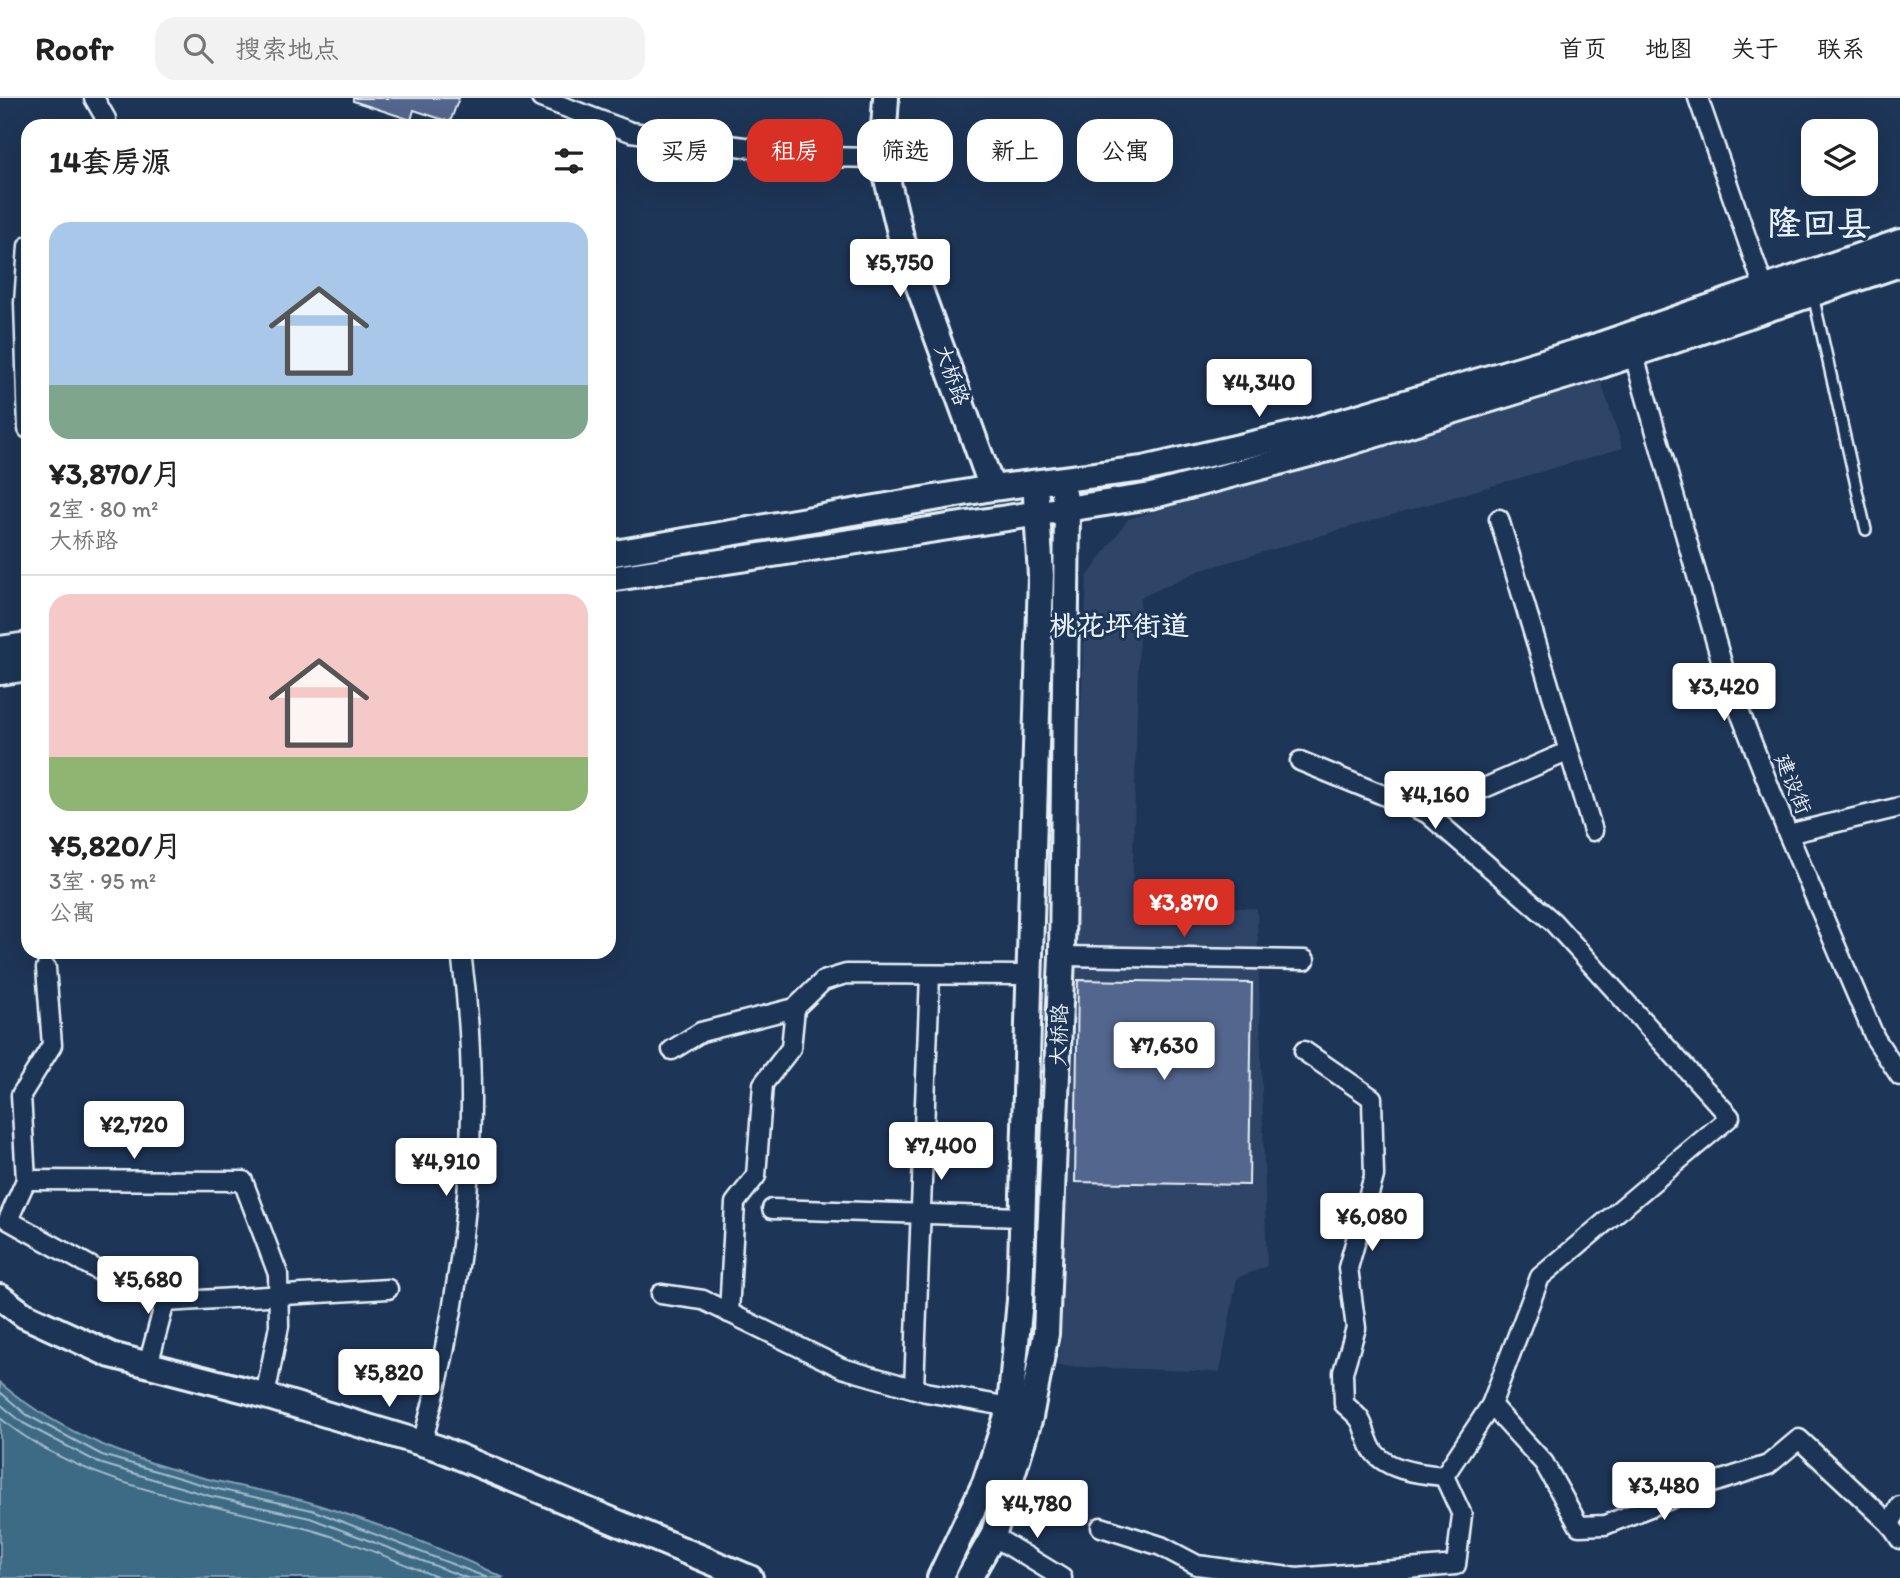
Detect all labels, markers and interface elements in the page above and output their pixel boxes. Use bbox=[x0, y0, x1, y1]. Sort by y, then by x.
search box bbox=[155, 17, 645, 80]
text: Roofr bbox=[35, 29, 113, 68]
icon: search bbox=[179, 29, 217, 67]
text: 搜索地点 bbox=[235, 33, 339, 65]
text: 首页 bbox=[1559, 34, 1607, 63]
text: 地图 bbox=[1645, 34, 1693, 63]
text: 关于 bbox=[1731, 34, 1779, 63]
text: 联系 bbox=[1817, 34, 1865, 63]
chip: 买房 bbox=[637, 119, 733, 182]
chip: 租房 bbox=[747, 119, 843, 182]
chip: 筛选 bbox=[857, 119, 953, 182]
chip: 新上 bbox=[967, 119, 1063, 182]
chip: 公寓 bbox=[1077, 119, 1173, 182]
map controls bbox=[1801, 119, 1878, 196]
button: layers bbox=[1801, 119, 1878, 196]
icon: filters bbox=[550, 142, 588, 180]
text: 14套房源 bbox=[49, 143, 171, 180]
district label: 隆回县 bbox=[1766, 202, 1872, 244]
pin: ¥5,750 bbox=[843, 240, 957, 299]
text: ¥5,750 bbox=[866, 248, 934, 276]
icon: home bbox=[256, 268, 382, 394]
street label: 大桥路 bbox=[930, 341, 975, 409]
pin: ¥4,340 bbox=[1202, 360, 1316, 419]
text: ¥4,340 bbox=[1223, 368, 1295, 396]
text: ¥3,870/月 bbox=[49, 455, 182, 492]
text: 2室 · 80 m² bbox=[49, 495, 158, 523]
text: 大桥路 bbox=[49, 526, 118, 554]
district label: 桃花坪街道 bbox=[1049, 608, 1189, 642]
icon: home bbox=[256, 640, 382, 766]
pin: ¥3,420 bbox=[1667, 664, 1781, 723]
text: ¥3,420 bbox=[1689, 672, 1759, 700]
street label: 建设街 bbox=[1770, 750, 1817, 818]
pin: ¥4,160 bbox=[1378, 772, 1492, 831]
text: ¥4,160 bbox=[1400, 780, 1470, 808]
text: ¥5,820/月 bbox=[49, 827, 182, 864]
text: 3室 · 95 m² bbox=[49, 867, 156, 895]
pin: ¥3,870 bbox=[1127, 880, 1241, 939]
text: ¥3,870 bbox=[1149, 888, 1219, 916]
text: 公寓 bbox=[49, 898, 95, 926]
street label: 大桥路 bbox=[1045, 1003, 1072, 1067]
pin: ¥7,630 bbox=[1107, 1023, 1221, 1082]
text: ¥7,630 bbox=[1130, 1031, 1198, 1059]
pin: ¥2,720 bbox=[77, 1102, 191, 1161]
text: ¥2,720 bbox=[100, 1110, 168, 1138]
pin: ¥7,400 bbox=[884, 1122, 998, 1182]
text: ¥7,400 bbox=[905, 1131, 977, 1159]
pin: ¥4,910 bbox=[389, 1138, 503, 1198]
text: ¥4,910 bbox=[411, 1147, 481, 1175]
pin: ¥6,080 bbox=[1315, 1194, 1429, 1253]
text: ¥6,080 bbox=[1336, 1202, 1408, 1230]
pin: ¥5,680 bbox=[91, 1256, 205, 1316]
text: ¥5,680 bbox=[113, 1265, 183, 1293]
pin: ¥5,820 bbox=[332, 1350, 446, 1409]
text: ¥5,820 bbox=[354, 1358, 424, 1386]
pin: ¥3,480 bbox=[1607, 1462, 1721, 1522]
text: ¥3,480 bbox=[1628, 1471, 1700, 1499]
pin: ¥4,780 bbox=[980, 1480, 1094, 1540]
text: ¥4,780 bbox=[1002, 1489, 1072, 1517]

